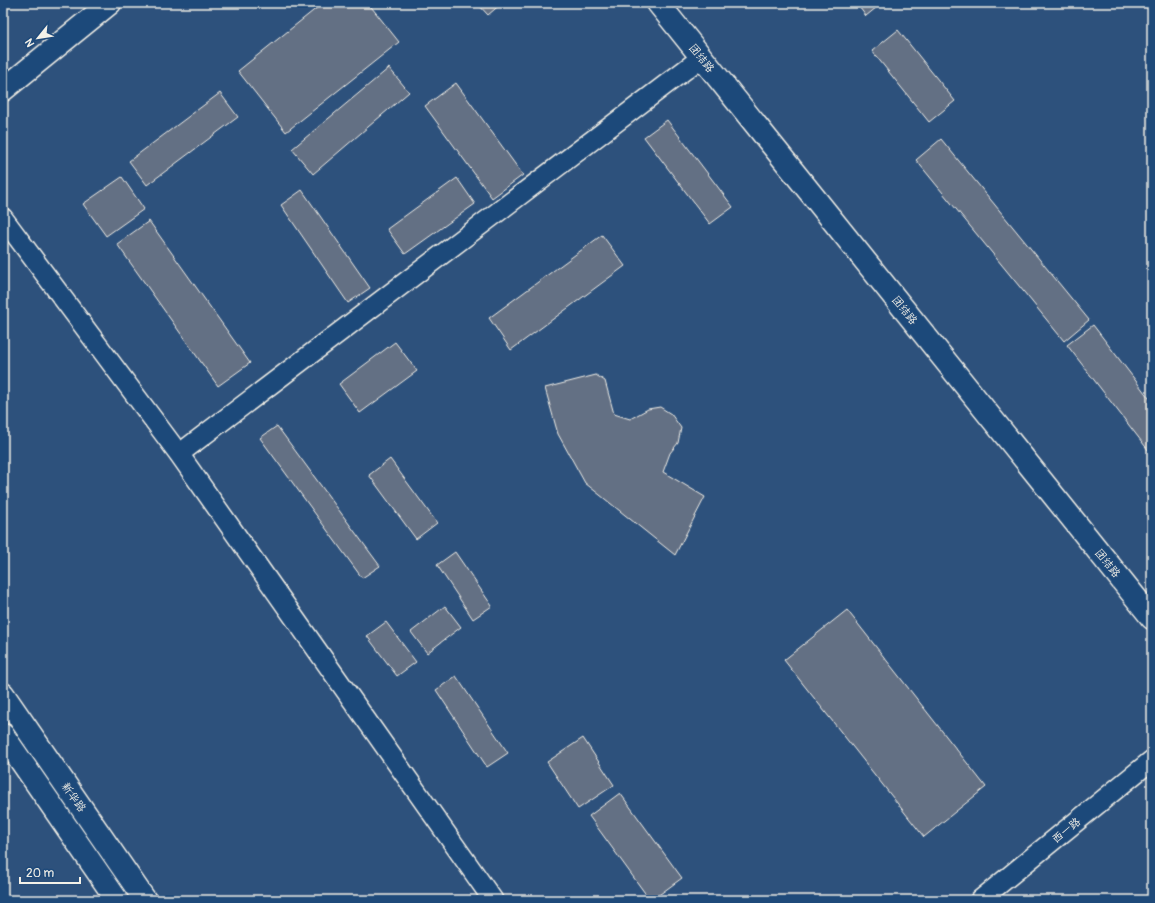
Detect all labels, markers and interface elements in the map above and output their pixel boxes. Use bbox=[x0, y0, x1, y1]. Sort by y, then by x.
north arrow bbox=[18, 18, 58, 58]
text: N bbox=[22, 36, 37, 49]
street label: 团结路 bbox=[686, 41, 717, 75]
street label: 团结路 bbox=[889, 293, 920, 327]
street label: 团结路 bbox=[1092, 546, 1123, 580]
street label: 新华路 bbox=[59, 780, 88, 815]
street label: 西一路 bbox=[1049, 815, 1083, 846]
scale bar bbox=[20, 859, 80, 885]
text: 20 m bbox=[26, 866, 55, 881]

